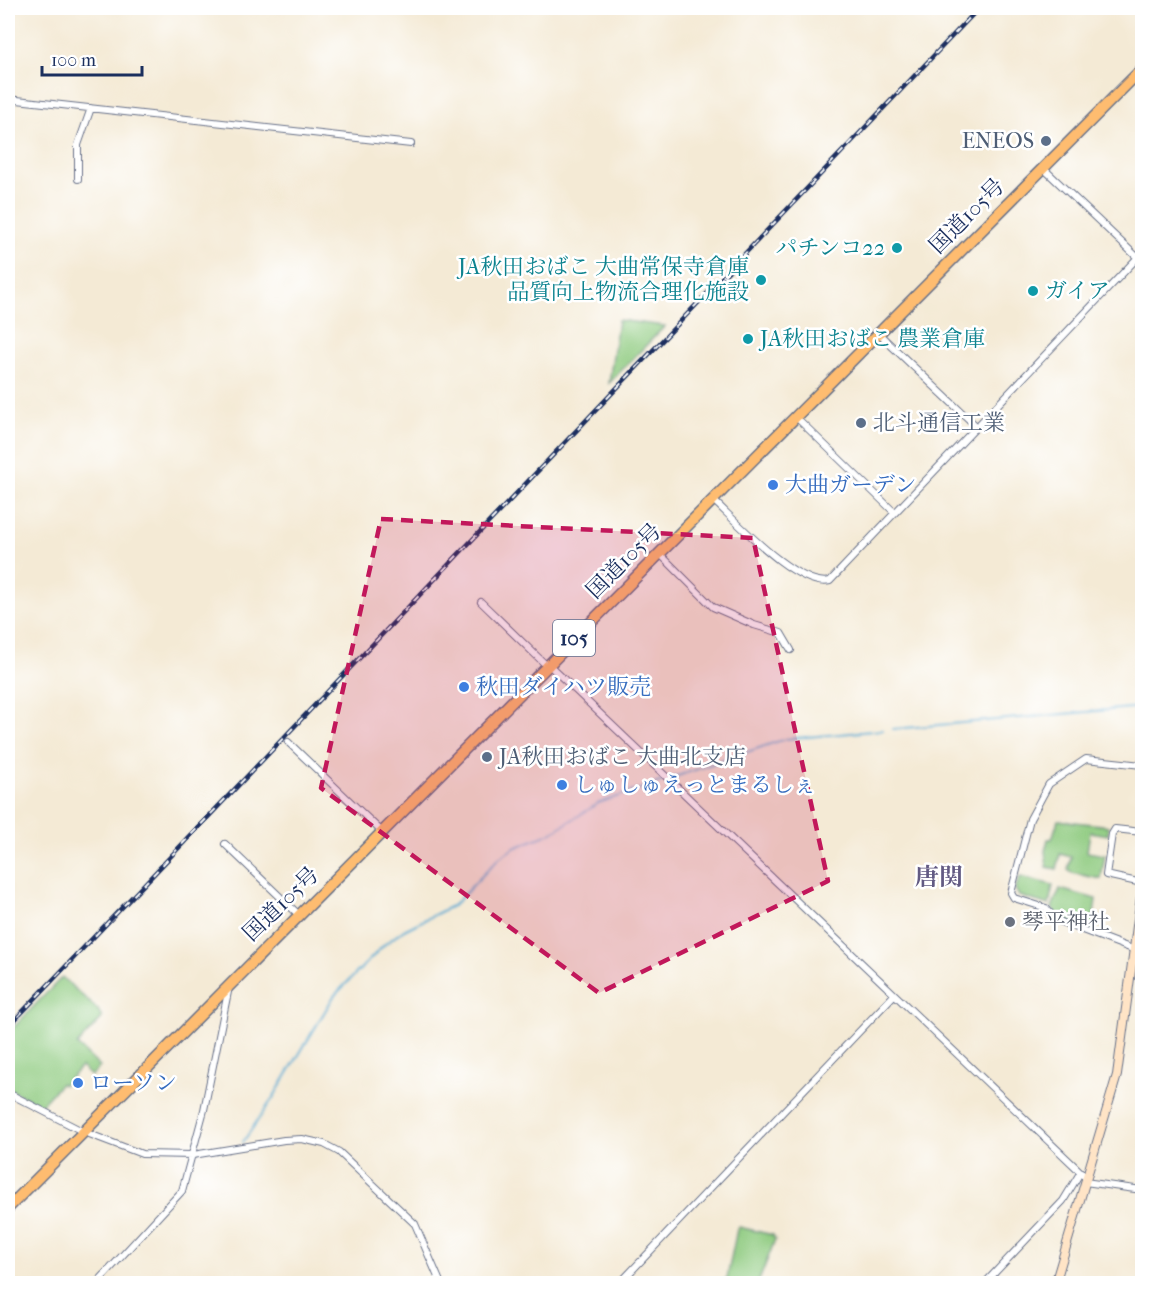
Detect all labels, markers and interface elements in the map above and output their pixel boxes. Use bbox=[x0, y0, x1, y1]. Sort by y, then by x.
scale bar bbox=[42, 39, 142, 77]
text: 100 m bbox=[51, 50, 96, 71]
place label: ENEOS bbox=[962, 128, 1034, 154]
marker: ENEOS bbox=[1039, 134, 1053, 148]
street label: 国道105号 bbox=[924, 173, 1010, 259]
place label: パチンコ22 bbox=[775, 235, 885, 261]
marker: パチンコ22 bbox=[890, 241, 904, 255]
place label: JA秋田おばこ 大曲常保寺倉庫 品質向上物流合理化施設 bbox=[456, 254, 749, 305]
marker: JA秋田おばこ 大曲常保寺倉庫 品質向上物流合理化施設 bbox=[754, 273, 768, 287]
place label: ガイア bbox=[1045, 278, 1110, 304]
marker: ガイア bbox=[1026, 284, 1040, 298]
place label: JA秋田おばこ 農業倉庫 bbox=[758, 326, 985, 352]
marker: JA秋田おばこ 農業倉庫 bbox=[741, 332, 755, 346]
place label: 北斗通信工業 bbox=[873, 410, 1005, 436]
marker: 北斗通信工業 bbox=[854, 416, 868, 430]
place label: 大曲ガーデン bbox=[785, 472, 917, 498]
marker: 大曲ガーデン bbox=[766, 478, 780, 492]
street label: 国道105号 bbox=[581, 518, 667, 604]
road number: 105 bbox=[553, 620, 595, 656]
place label: 秋田ダイハツ販売 bbox=[476, 674, 651, 700]
marker: 秋田ダイハツ販売 bbox=[457, 680, 471, 694]
place label: JA秋田おばこ 大曲北支店 bbox=[497, 744, 746, 770]
marker: JA秋田おばこ 大曲北支店 bbox=[480, 750, 494, 764]
place label: しゅしゅえっとまるしぇ bbox=[574, 772, 816, 798]
marker: しゅしゅえっとまるしぇ bbox=[555, 778, 569, 792]
street label: 国道105号 bbox=[238, 862, 324, 946]
district label: 唐関 bbox=[915, 863, 963, 891]
place label: 琴平神社 bbox=[1022, 909, 1110, 935]
marker: 琴平神社 bbox=[1003, 915, 1017, 929]
place label: ローソン bbox=[90, 1070, 177, 1096]
marker: ローソン bbox=[71, 1076, 85, 1090]

